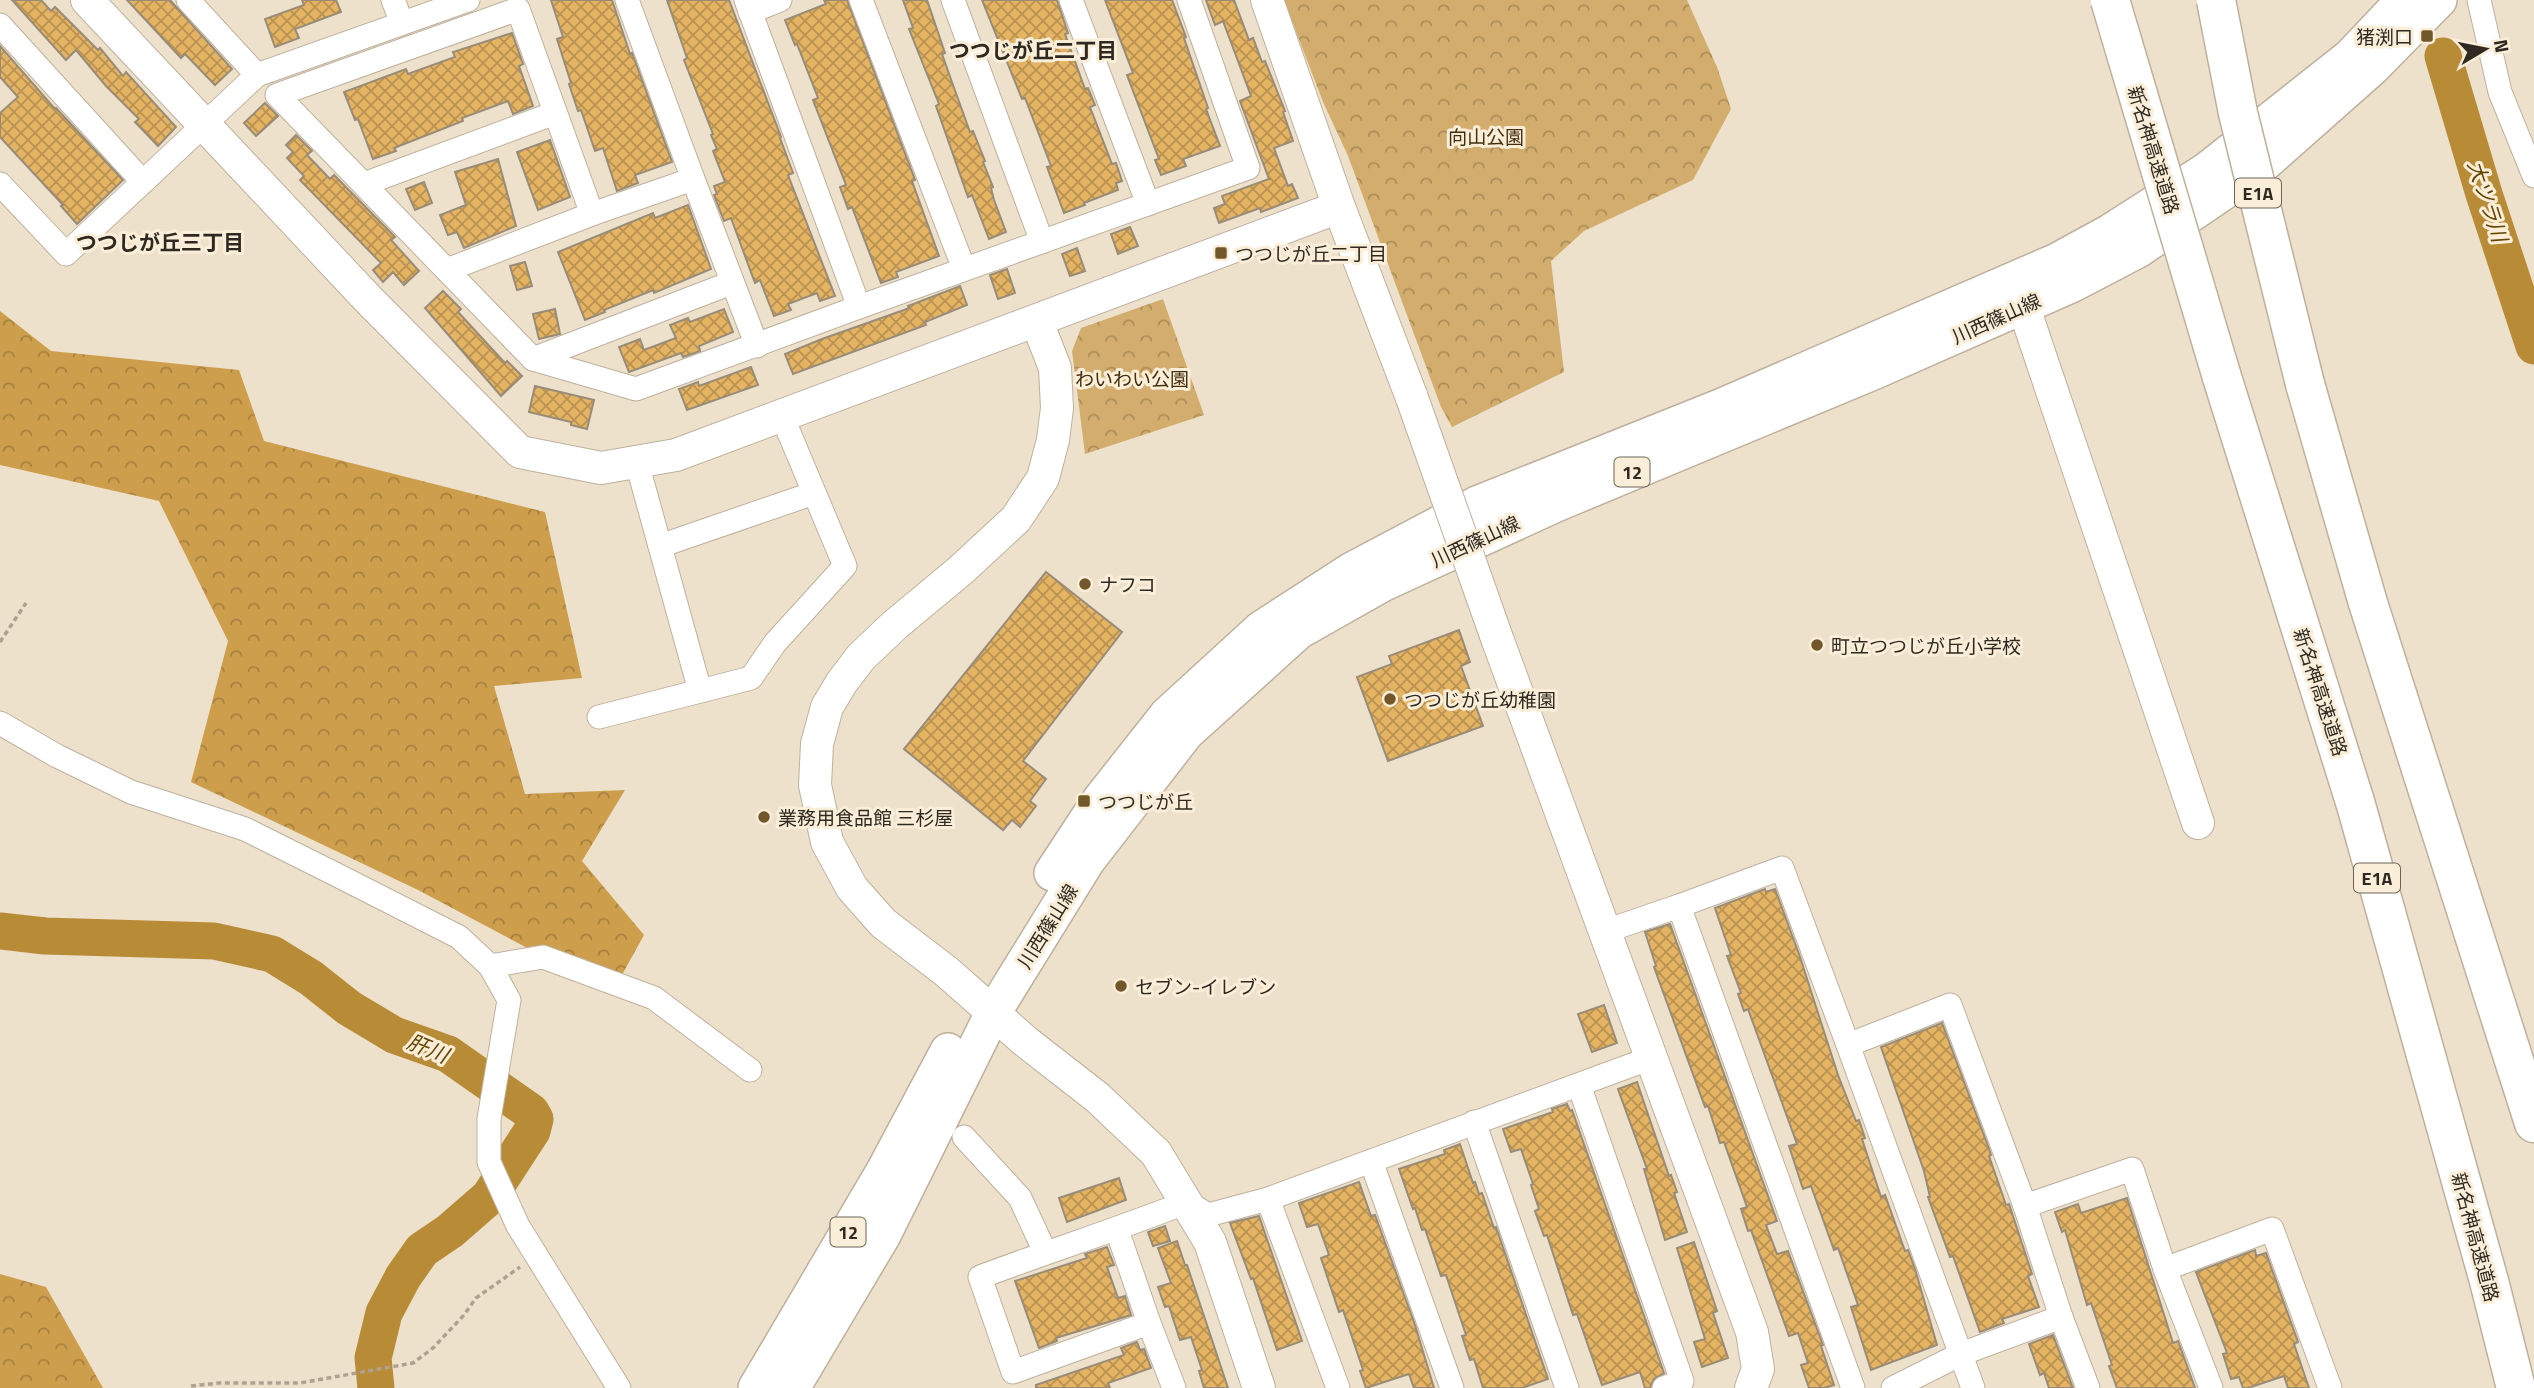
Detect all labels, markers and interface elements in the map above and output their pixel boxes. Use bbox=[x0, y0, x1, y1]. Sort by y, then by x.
north arrow bbox=[2450, 14, 2520, 84]
place label: 猪渕口 bbox=[2356, 22, 2413, 51]
marker: 猪渕口 bbox=[2419, 28, 2435, 44]
district label: つつじが丘二丁目 bbox=[949, 34, 1117, 66]
text: N bbox=[2487, 37, 2518, 55]
street label: 新名神高速道路 bbox=[2121, 82, 2187, 218]
park label: 向山公園 bbox=[1448, 122, 1524, 151]
water label: 大ツラ川 bbox=[2460, 156, 2517, 248]
road number: E1A bbox=[2235, 178, 2281, 208]
district label: つつじが丘三丁目 bbox=[76, 226, 244, 258]
place label: つつじが丘二丁目 bbox=[1235, 239, 1387, 268]
marker: つつじが丘二丁目 bbox=[1213, 245, 1229, 261]
street label: 川西篠山線 bbox=[1947, 285, 2045, 351]
park label: わいわい公園 bbox=[1075, 364, 1189, 393]
road number: 12 bbox=[1614, 458, 1650, 486]
street label: 川西篠山線 bbox=[1426, 508, 1524, 574]
place label: ナフコ bbox=[1099, 570, 1156, 599]
marker: ナフコ bbox=[1077, 576, 1093, 592]
street label: 新名神高速道路 bbox=[2287, 624, 2355, 760]
place label: 町立つつじが丘小学校 bbox=[1831, 631, 2021, 660]
marker: 町立つつじが丘小学校 bbox=[1809, 637, 1825, 653]
place label: つつじが丘幼稚園 bbox=[1404, 685, 1556, 714]
marker: つつじが丘幼稚園 bbox=[1382, 691, 1398, 707]
place label: つつじが丘 bbox=[1098, 787, 1193, 816]
marker: つつじが丘 bbox=[1076, 793, 1092, 809]
place label: 業務用食品館 三杉屋 bbox=[778, 803, 953, 832]
marker: 業務用食品館 三杉屋 bbox=[756, 809, 772, 825]
road number: E1A bbox=[2354, 864, 2400, 892]
street label: 川西篠山線 bbox=[1010, 878, 1084, 974]
place label: セブン-イレブン bbox=[1135, 972, 1276, 1001]
marker: セブン-イレブン bbox=[1113, 978, 1129, 994]
water label: 肝川 bbox=[403, 1025, 455, 1071]
street label: 新名神高速道路 bbox=[2445, 1169, 2507, 1305]
road number: 12 bbox=[830, 1218, 866, 1246]

